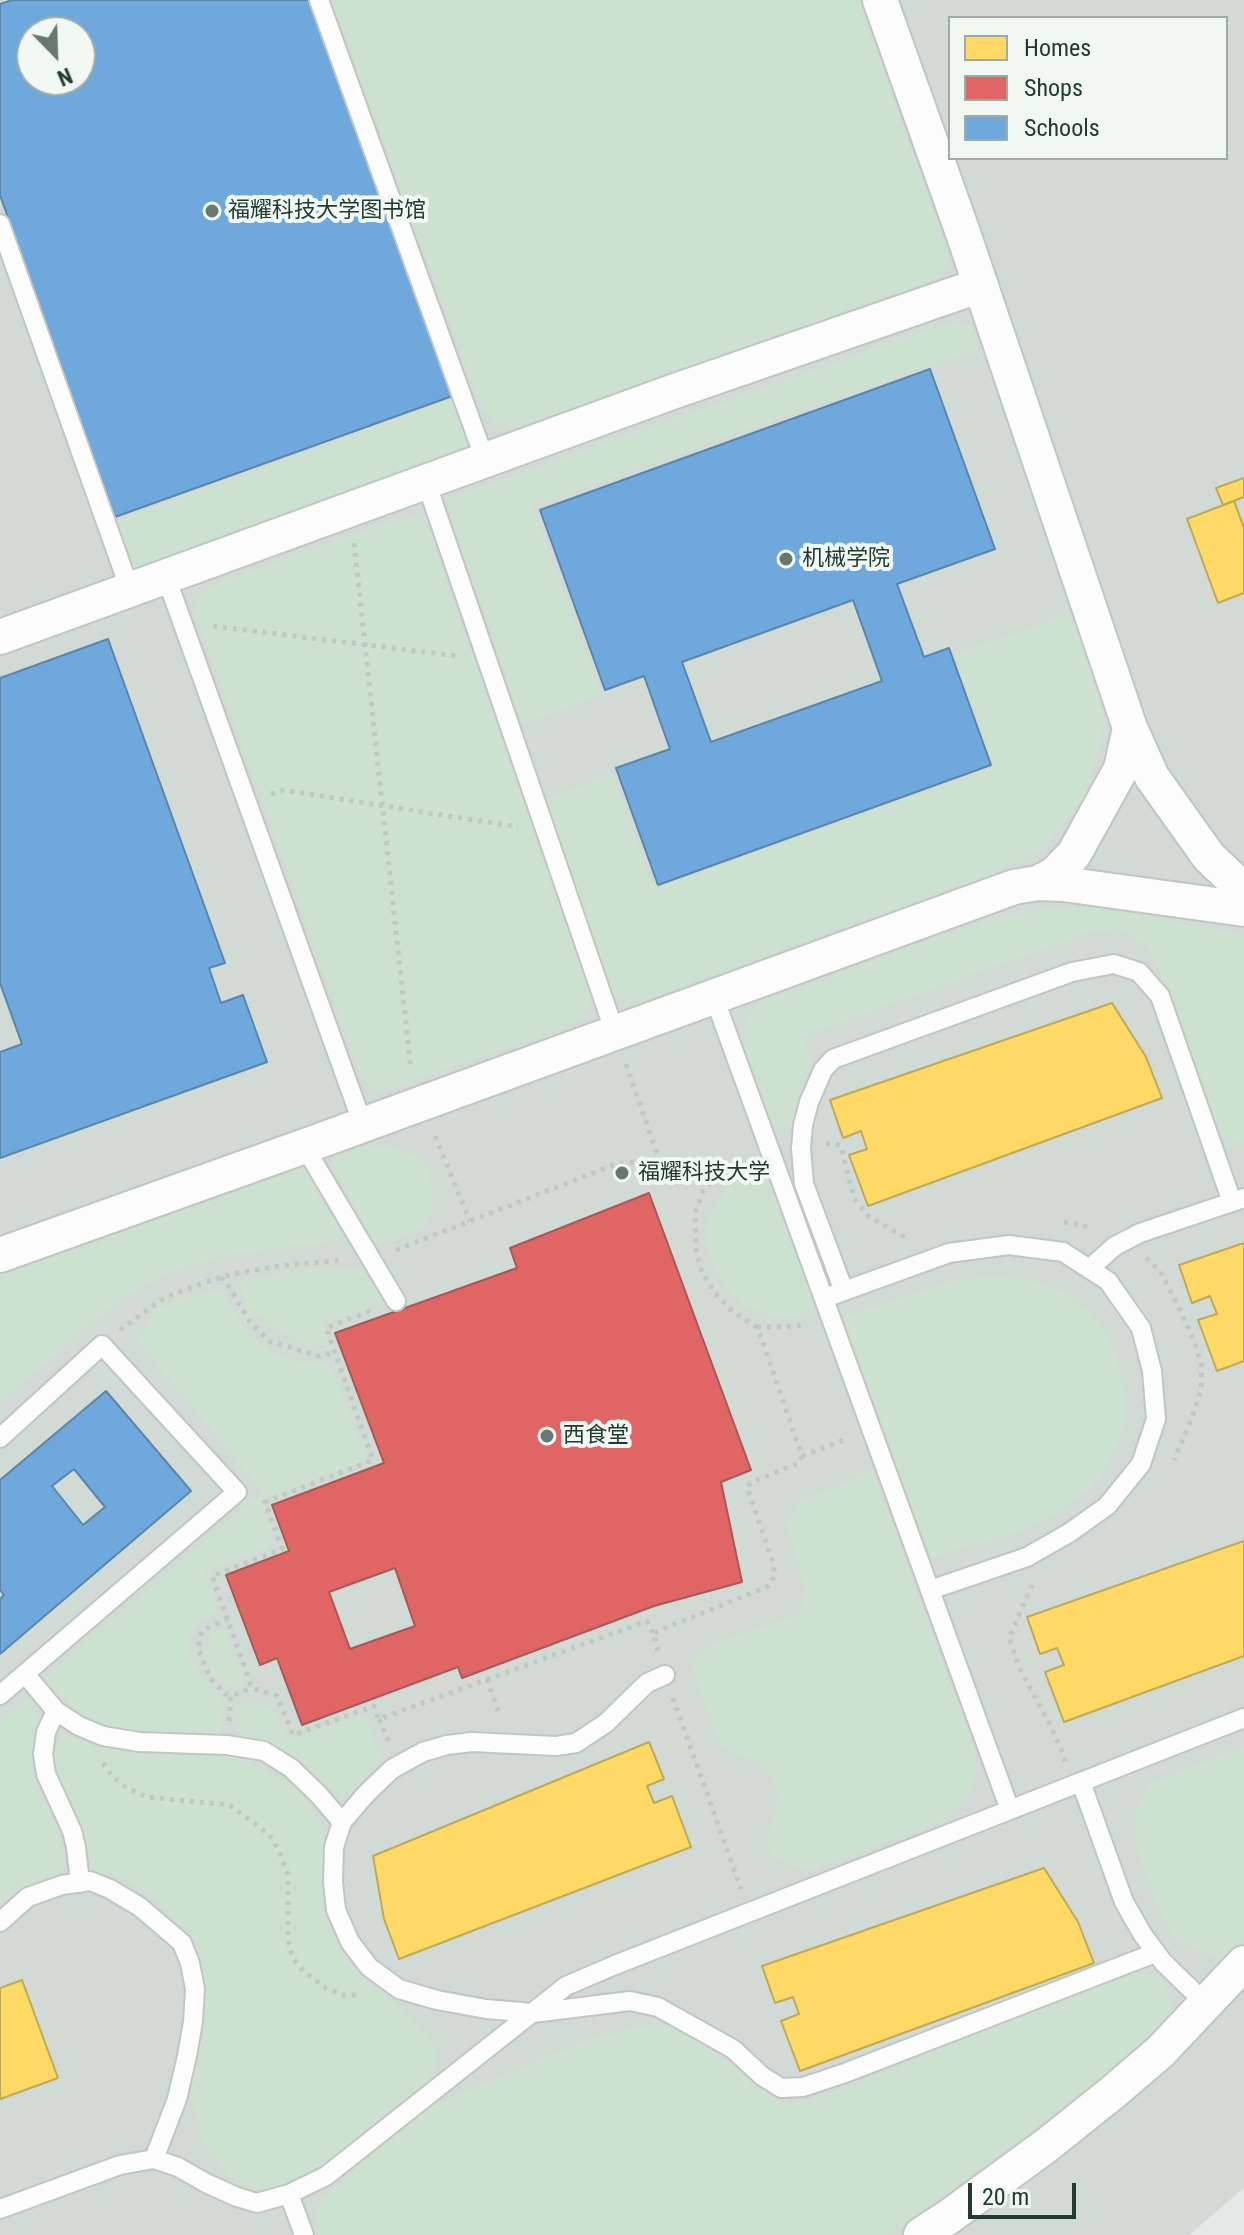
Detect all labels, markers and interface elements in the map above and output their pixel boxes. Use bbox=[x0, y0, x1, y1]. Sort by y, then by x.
north arrow bbox=[16, 16, 96, 96]
legend bbox=[948, 16, 1228, 160]
text: Homes bbox=[1024, 34, 1091, 62]
text: N bbox=[54, 63, 76, 91]
text: Shops bbox=[1024, 74, 1083, 102]
text: Schools bbox=[1024, 114, 1100, 142]
place label: 福耀科技大学图书馆 bbox=[228, 198, 426, 224]
marker: 福耀科技大学图书馆 bbox=[203, 202, 221, 220]
place label: 机械学院 bbox=[802, 546, 890, 572]
marker: 机械学院 bbox=[777, 550, 795, 568]
place label: 福耀科技大学 bbox=[638, 1160, 770, 1186]
marker: 福耀科技大学 bbox=[613, 1164, 631, 1182]
place label: 西食堂 bbox=[563, 1423, 629, 1449]
marker: 西食堂 bbox=[538, 1427, 556, 1445]
scale bar bbox=[972, 2167, 1080, 2217]
text: 20 m bbox=[982, 2183, 1029, 2211]

